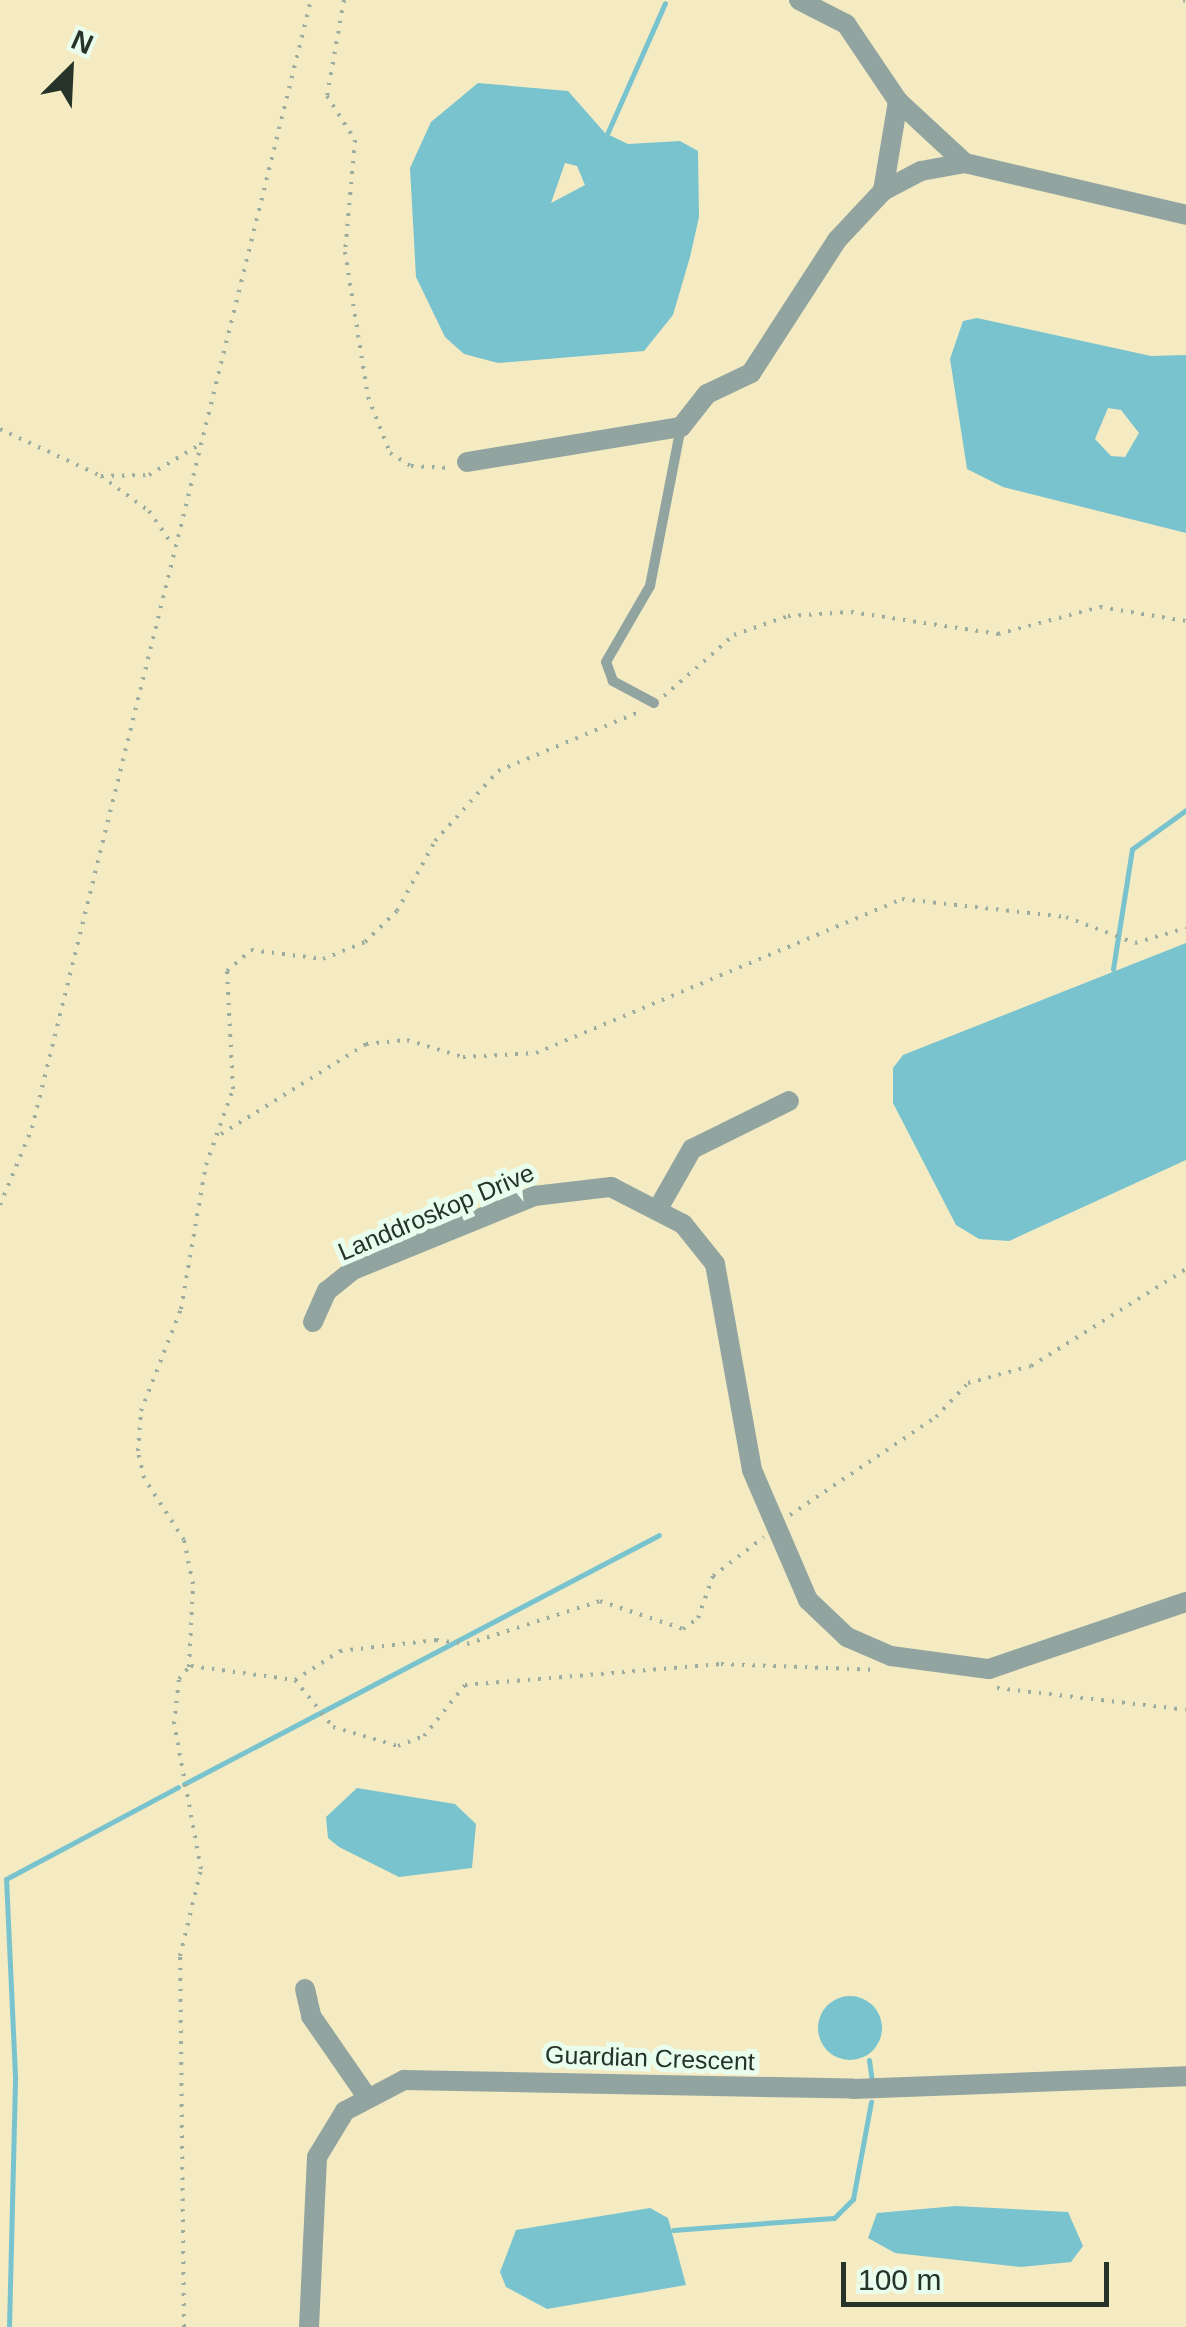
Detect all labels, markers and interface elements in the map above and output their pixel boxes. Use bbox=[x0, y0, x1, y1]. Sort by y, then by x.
north arrow bbox=[20, 20, 120, 120]
text: N bbox=[67, 24, 98, 60]
street label: Landdroskop Drive bbox=[334, 1157, 538, 1267]
street label: Guardian Crescent bbox=[545, 2039, 755, 2077]
scale bar bbox=[846, 2242, 1114, 2304]
text: 100 m bbox=[858, 2263, 941, 2296]

